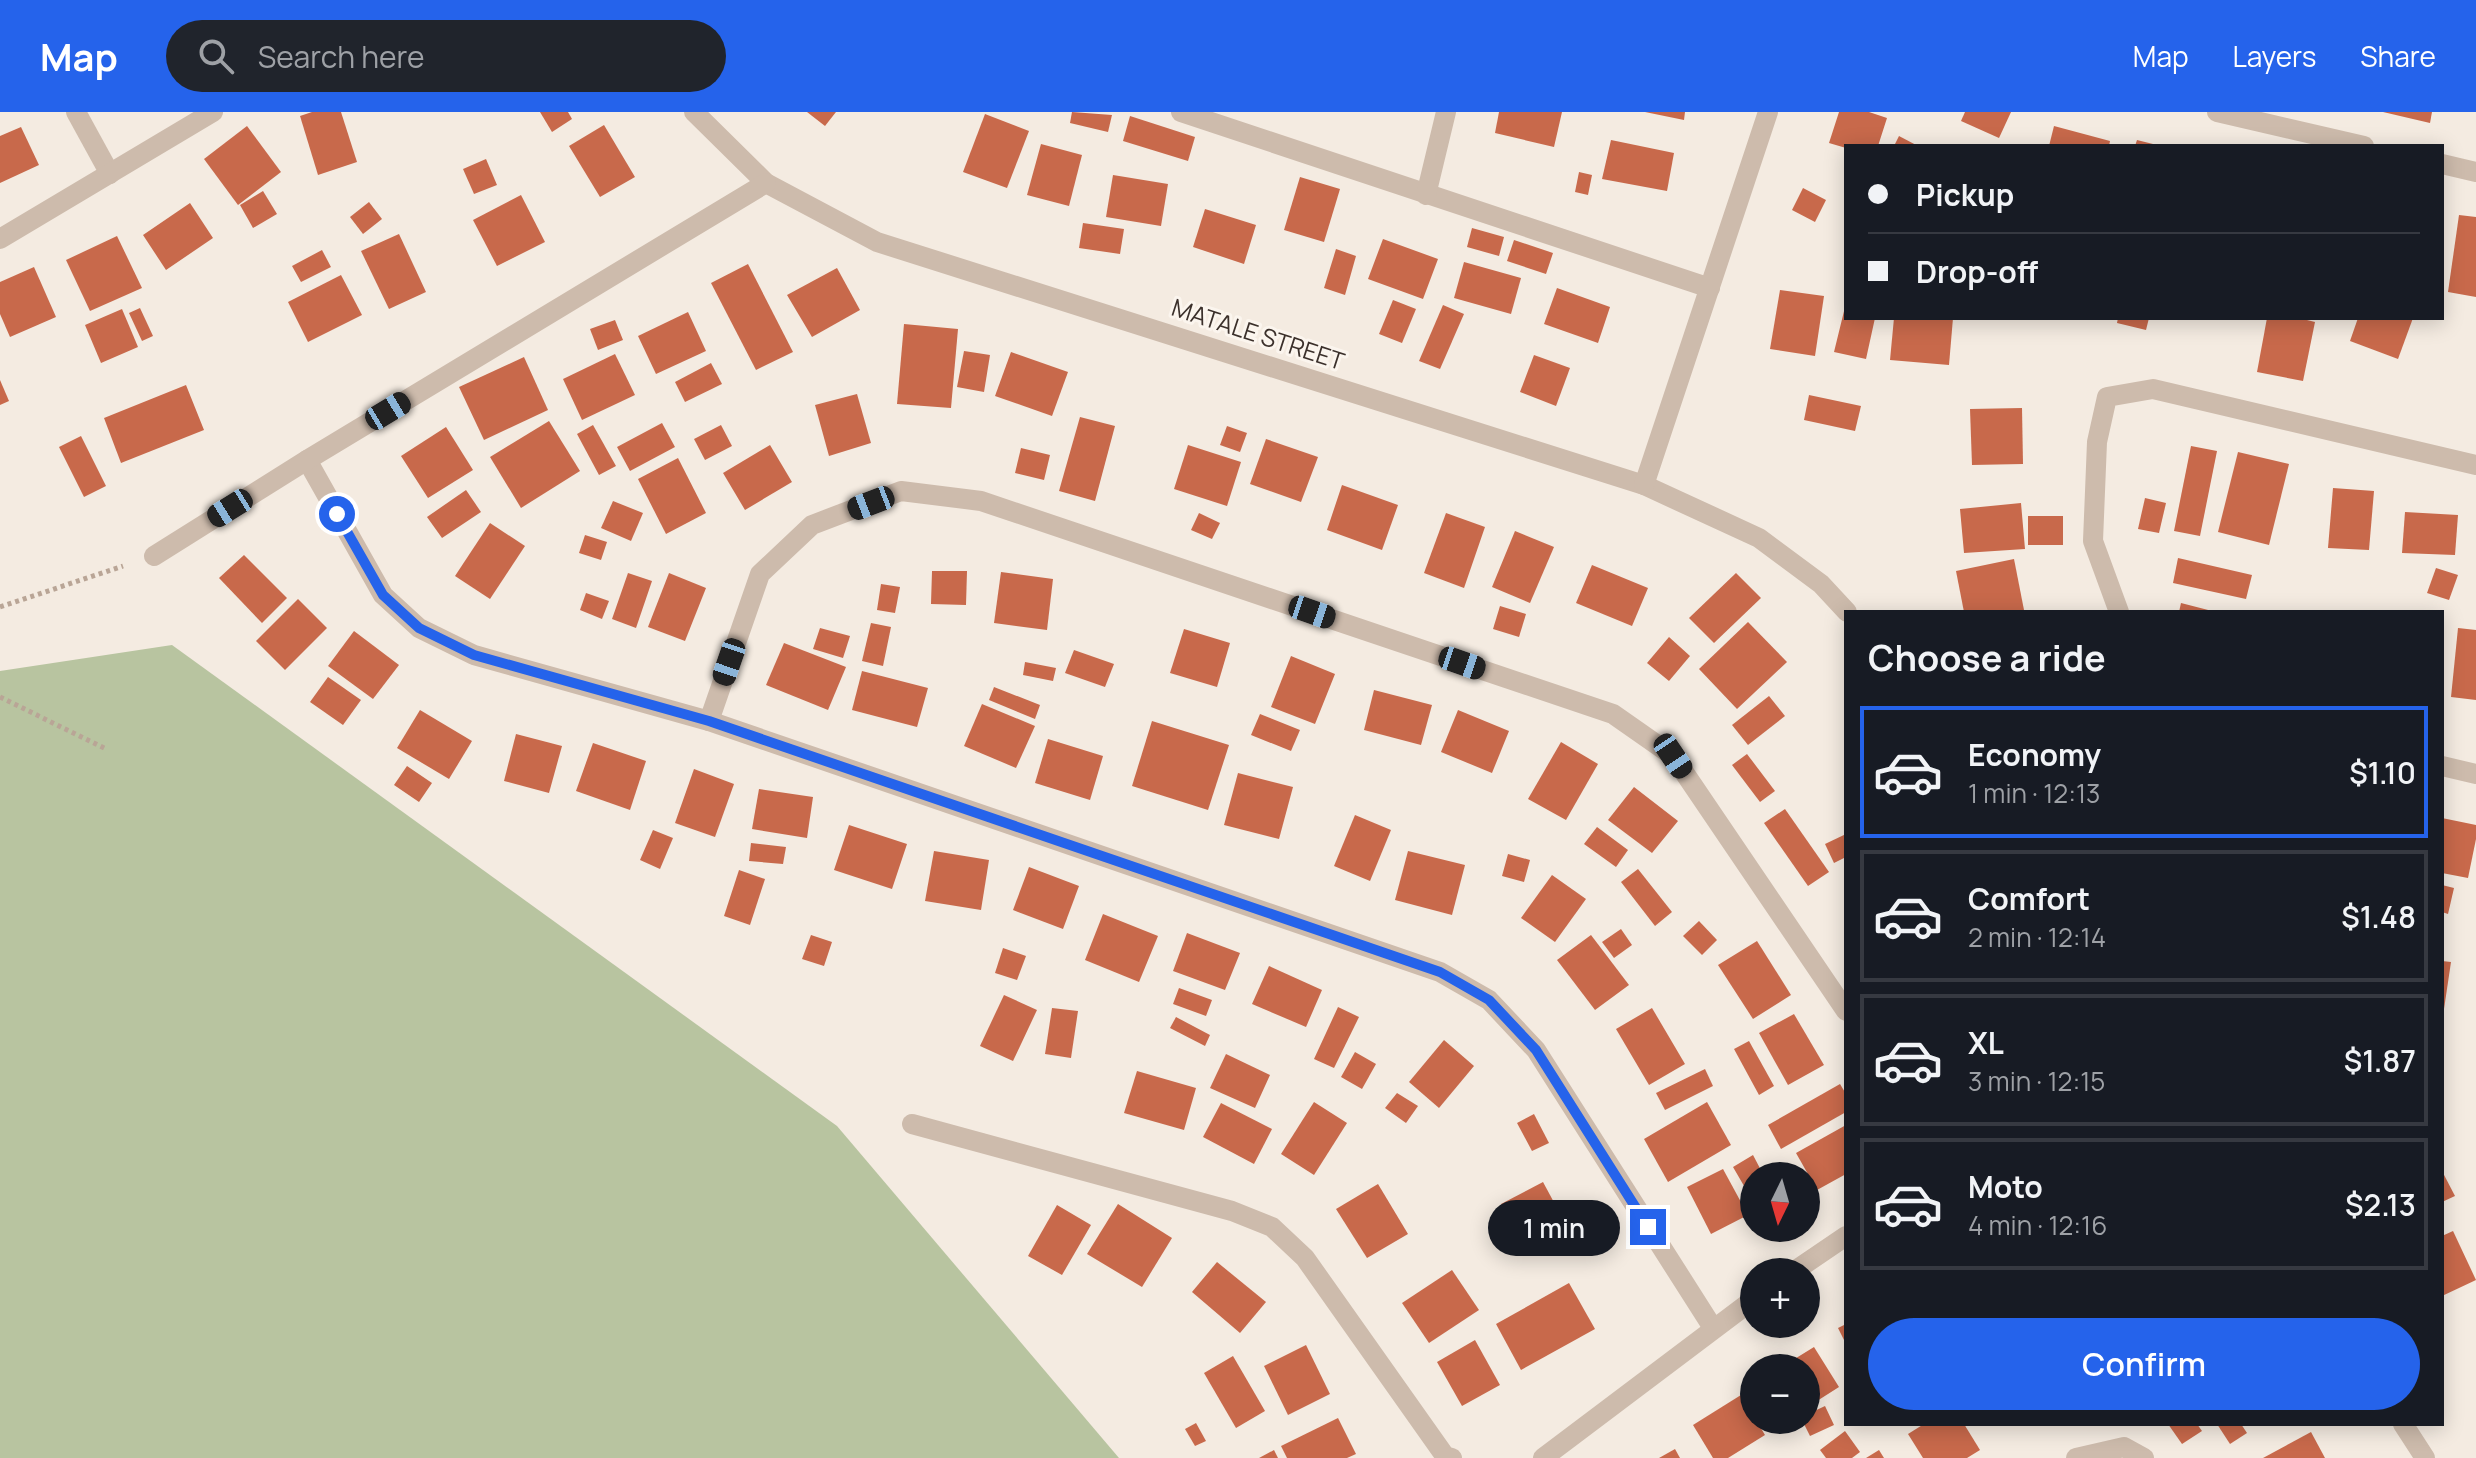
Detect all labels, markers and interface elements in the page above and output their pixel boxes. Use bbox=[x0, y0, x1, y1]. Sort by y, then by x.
search box bbox=[166, 20, 726, 92]
text: Map bbox=[40, 30, 118, 82]
icon: search bbox=[194, 34, 238, 78]
text: Search here bbox=[258, 36, 425, 77]
text: Map bbox=[2133, 37, 2189, 75]
text: Layers bbox=[2233, 37, 2316, 75]
text: Share bbox=[2360, 37, 2436, 75]
text: Pickup bbox=[1916, 174, 2014, 215]
text: Drop-off bbox=[1916, 251, 2038, 292]
street label: MATALE STREET bbox=[1168, 290, 1350, 377]
car bbox=[361, 388, 415, 434]
car bbox=[844, 483, 898, 523]
car bbox=[203, 485, 257, 531]
route start bbox=[319, 496, 355, 532]
car bbox=[1285, 593, 1339, 631]
text: Choose a ride bbox=[1868, 633, 2106, 682]
car bbox=[710, 635, 748, 689]
car bbox=[1435, 644, 1489, 682]
car bbox=[1650, 729, 1696, 783]
text: Economy bbox=[1968, 734, 2101, 775]
icon: car bbox=[1872, 736, 1944, 808]
text: $1.10 bbox=[2349, 752, 2416, 793]
text: 1 min · 12:13 bbox=[1968, 775, 2100, 811]
text: Comfort bbox=[1968, 878, 2090, 919]
icon: car bbox=[1872, 880, 1944, 952]
text: $1.48 bbox=[2341, 896, 2416, 937]
text: 2 min · 12:14 bbox=[1968, 919, 2106, 955]
text: XL bbox=[1968, 1022, 2004, 1063]
icon: car bbox=[1872, 1024, 1944, 1096]
text: $1.87 bbox=[2344, 1040, 2416, 1081]
text: 3 min · 12:15 bbox=[1968, 1063, 2105, 1099]
north arrow bbox=[1740, 1162, 1820, 1242]
map controls bbox=[1740, 1162, 1820, 1434]
text: Moto bbox=[1968, 1166, 2043, 1207]
icon: car bbox=[1872, 1168, 1944, 1240]
text: $2.13 bbox=[2345, 1184, 2416, 1225]
callout: 1 min bbox=[1488, 1199, 1620, 1255]
text: 4 min · 12:16 bbox=[1968, 1207, 2107, 1243]
route end bbox=[1630, 1209, 1666, 1245]
text: 1 min bbox=[1523, 1210, 1585, 1246]
button: + bbox=[1740, 1258, 1820, 1338]
button: Confirm bbox=[1868, 1318, 2420, 1410]
button: − bbox=[1740, 1354, 1820, 1434]

